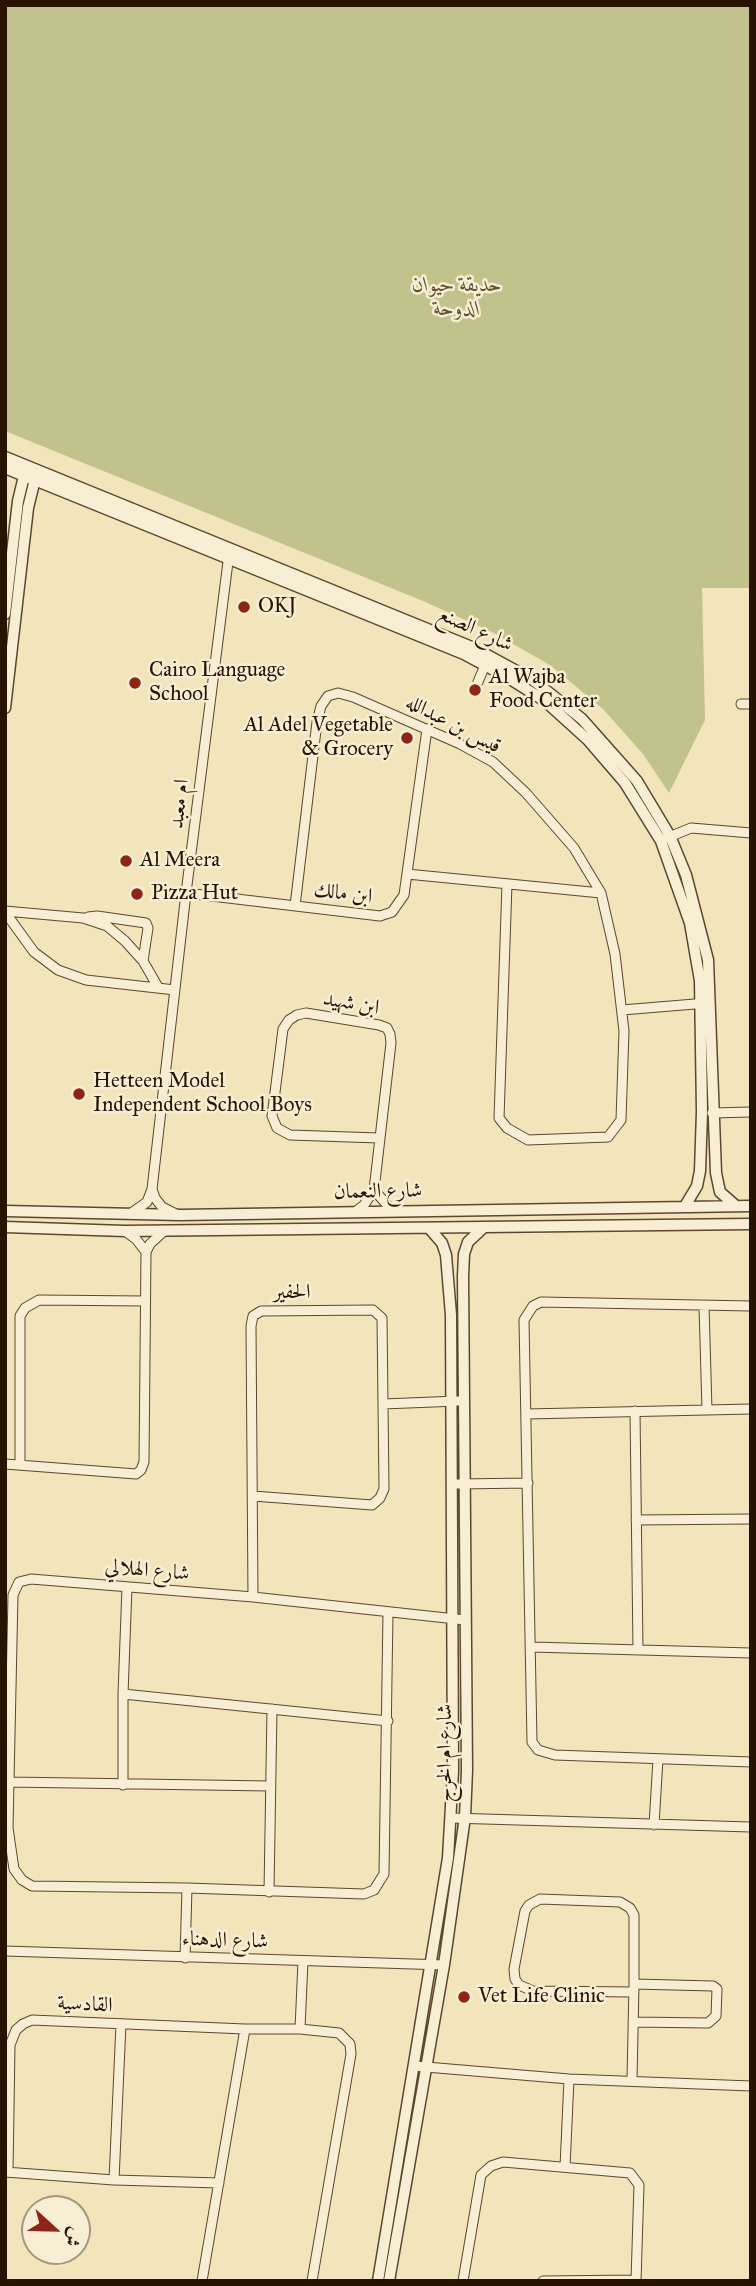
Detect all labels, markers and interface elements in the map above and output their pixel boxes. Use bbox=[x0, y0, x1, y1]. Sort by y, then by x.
park label: حديقة حيوان الدوحة bbox=[412, 273, 502, 323]
place label: OKJ bbox=[258, 594, 297, 620]
marker: OKJ bbox=[236, 599, 252, 615]
street label: شارع الصنع bbox=[433, 602, 517, 658]
place label: Cairo Language School bbox=[149, 658, 285, 708]
place label: Al Wajba Food Center bbox=[489, 665, 597, 715]
marker: Cairo Language School bbox=[127, 675, 143, 691]
marker: Al Wajba Food Center bbox=[467, 682, 483, 698]
street label: قيس بن عبدالله bbox=[401, 690, 505, 760]
place label: Al Adel Vegetable & Grocery bbox=[244, 713, 393, 763]
marker: Al Adel Vegetable & Grocery bbox=[399, 730, 415, 746]
street label: ام معبد bbox=[164, 778, 196, 830]
place label: Al Meera bbox=[140, 848, 220, 874]
marker: Al Meera bbox=[118, 853, 134, 869]
street label: ابن مالك bbox=[312, 878, 374, 910]
place label: Pizza Hut bbox=[151, 881, 238, 907]
marker: Pizza Hut bbox=[129, 886, 145, 902]
street label: ابن شهيد bbox=[321, 987, 381, 1021]
place label: Hetteen Model Independent School Boys bbox=[93, 1069, 312, 1119]
marker: Hetteen Model Independent School Boys bbox=[71, 1086, 87, 1102]
street label: شارع النعمان bbox=[334, 1179, 422, 1205]
street label: الحفير bbox=[273, 1280, 311, 1306]
street label: شارع الهلالي bbox=[104, 1555, 190, 1587]
street label: شارع ام الخرج bbox=[433, 1704, 459, 1802]
street label: شارع الدهناء bbox=[182, 1927, 268, 1955]
place label: Vet Life Clinic bbox=[478, 1984, 605, 2010]
marker: Vet Life Clinic bbox=[456, 1989, 472, 2005]
street label: القادسية bbox=[57, 1991, 113, 2019]
north arrow bbox=[21, 2195, 91, 2265]
text: ش bbox=[60, 2224, 88, 2250]

